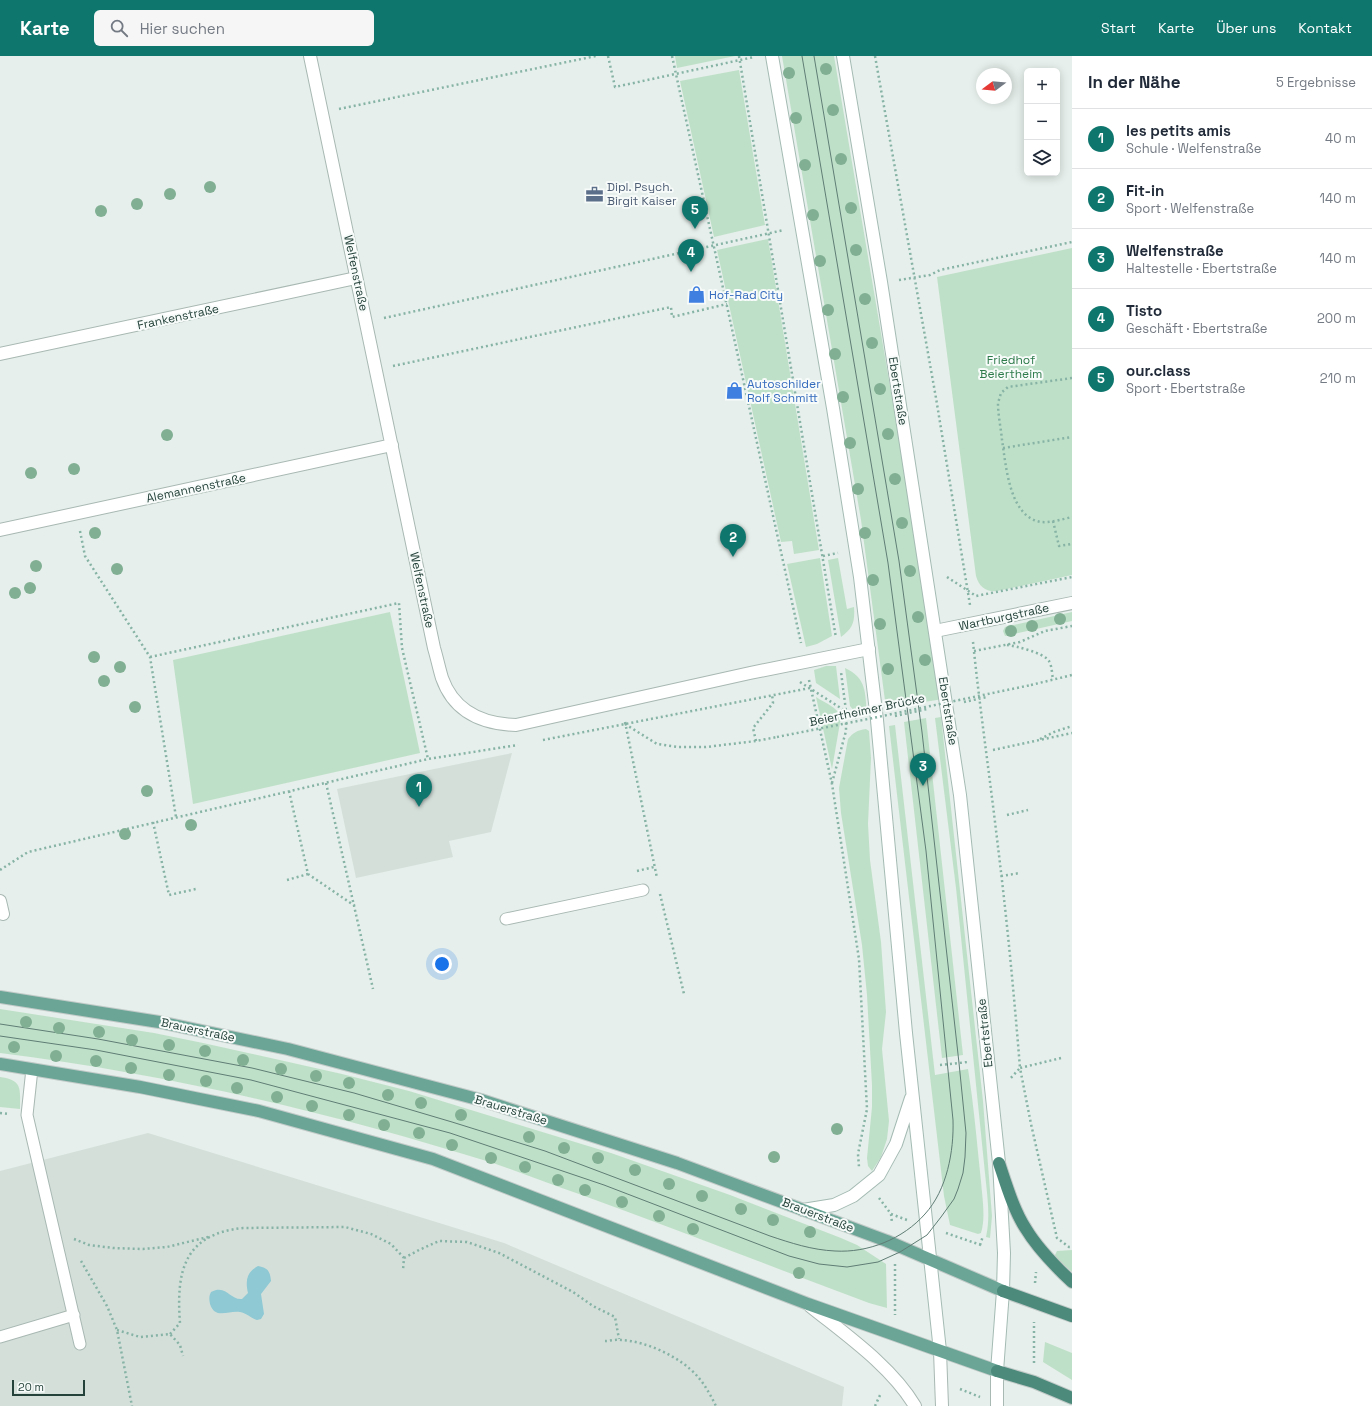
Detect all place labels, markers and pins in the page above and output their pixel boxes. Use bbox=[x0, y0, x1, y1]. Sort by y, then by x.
place label: Dipl. Psych. Birgit Kaiser bbox=[607, 179, 677, 209]
office icon: Dipl. Psych. Birgit Kaiser bbox=[584, 184, 604, 204]
pin: 5 bbox=[682, 196, 708, 229]
pin: 4 bbox=[678, 239, 704, 272]
shop icon: Hof-Rad City bbox=[686, 285, 706, 305]
place label: Hof-Rad City bbox=[709, 287, 783, 303]
place label: Autoschilder Rolf Schmitt bbox=[747, 376, 821, 406]
shop icon: Autoschilder Rolf Schmitt bbox=[724, 381, 744, 401]
pin: 2 bbox=[720, 524, 746, 557]
pin: 3 bbox=[910, 753, 936, 786]
pin: 1 bbox=[406, 774, 432, 807]

